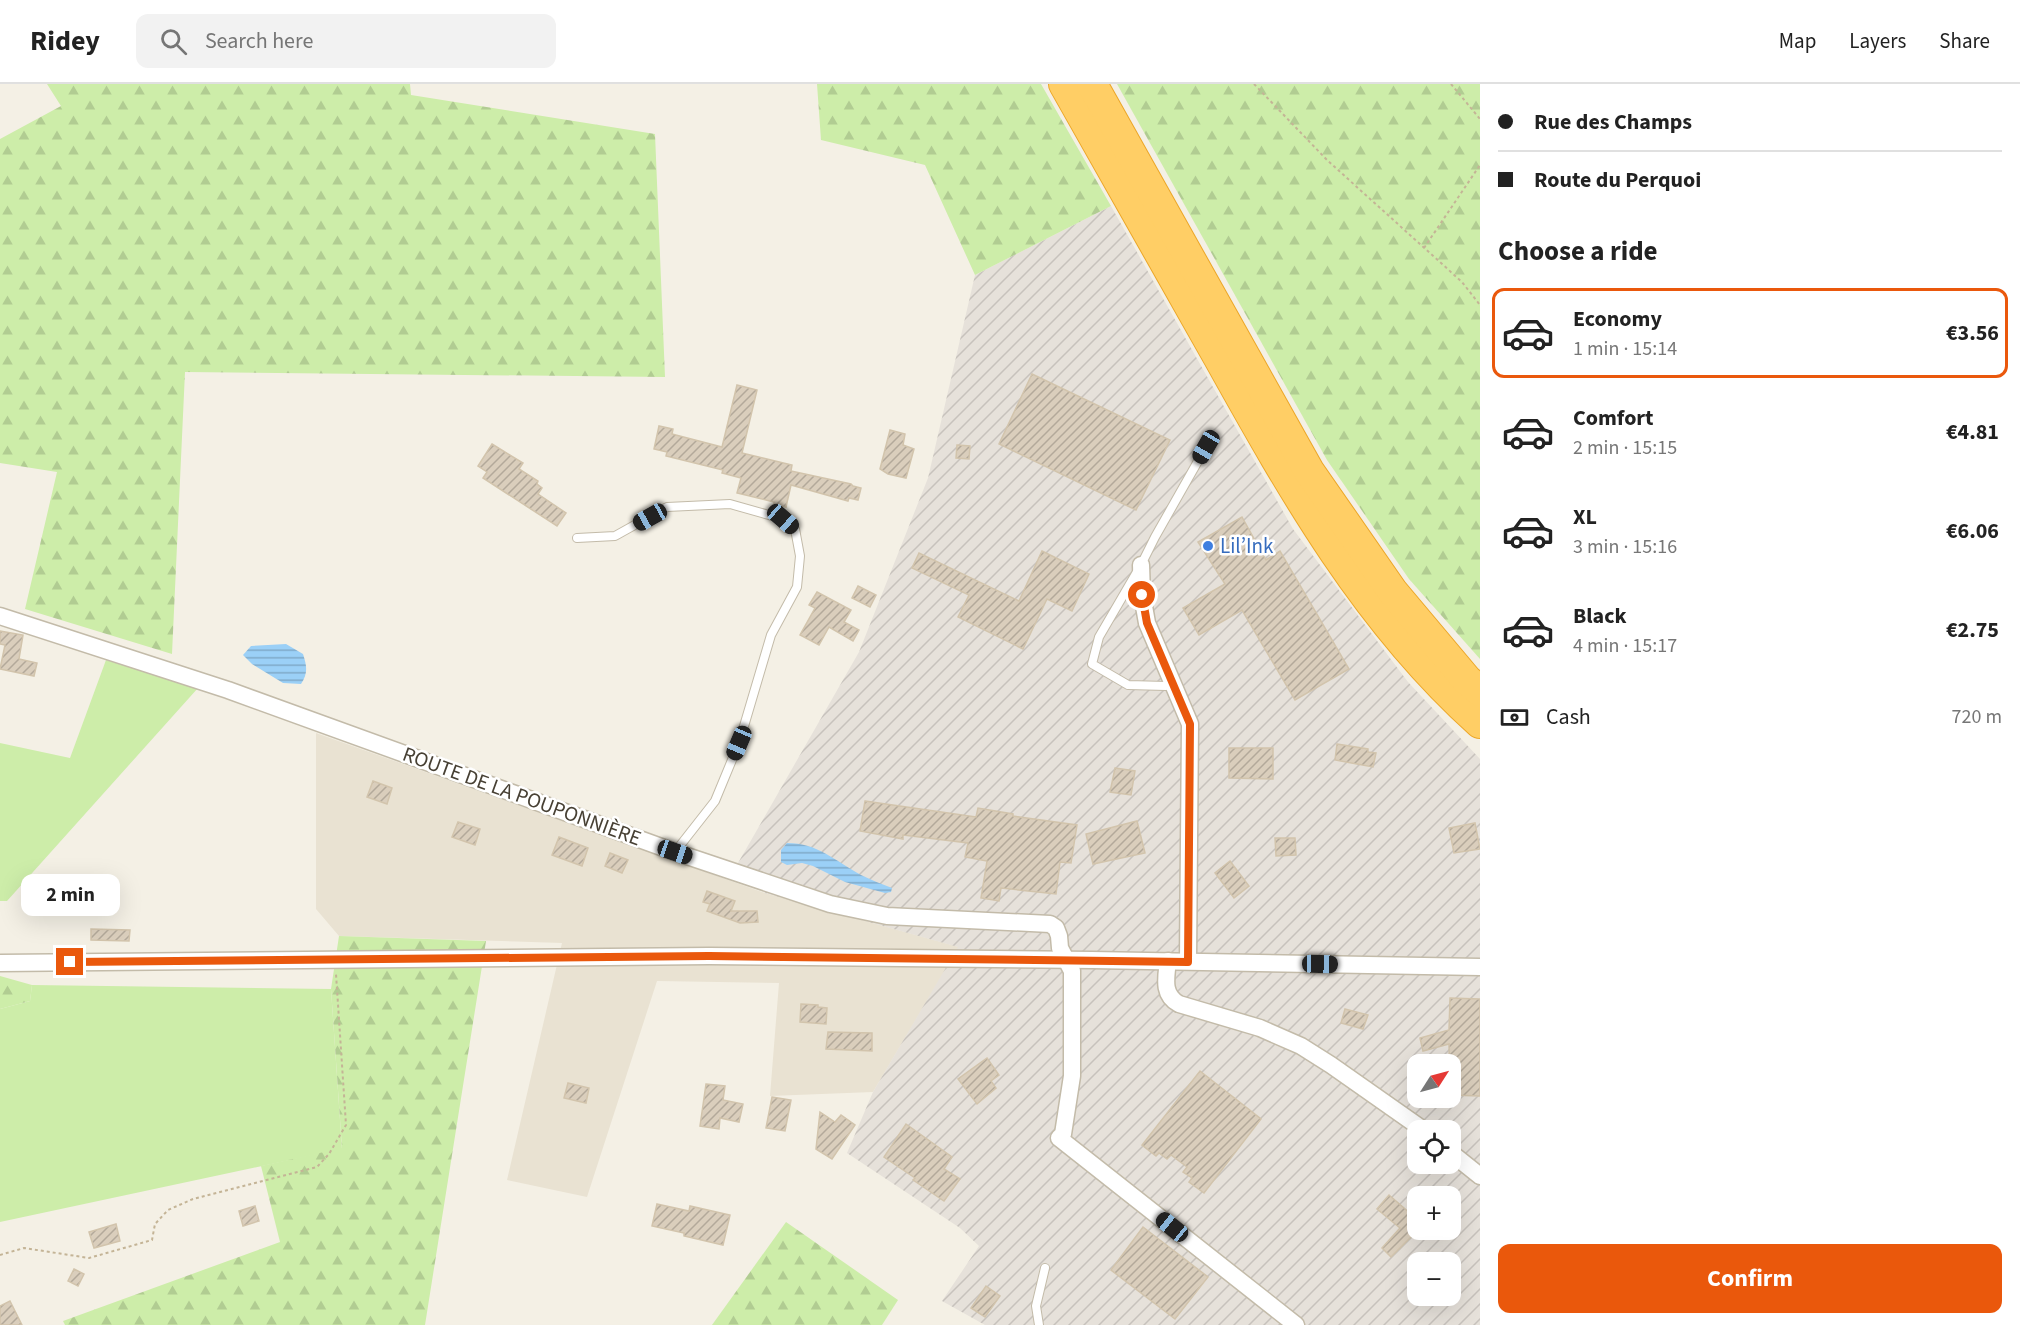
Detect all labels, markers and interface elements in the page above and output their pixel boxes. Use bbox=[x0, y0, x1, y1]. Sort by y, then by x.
search box bbox=[136, 14, 556, 68]
text: Ridey bbox=[30, 21, 100, 61]
icon: search bbox=[157, 25, 190, 58]
text: Search here bbox=[205, 25, 313, 57]
text: Map bbox=[1779, 26, 1816, 56]
text: Layers bbox=[1849, 26, 1906, 56]
text: Share bbox=[1939, 26, 1990, 56]
text: Rue des Champs bbox=[1534, 106, 1692, 138]
text: Route du Perquoi bbox=[1534, 164, 1701, 196]
text: Choose a ride bbox=[1498, 232, 1658, 271]
text: Economy bbox=[1573, 303, 1662, 335]
icon: car bbox=[1501, 306, 1555, 360]
text: €3.56 bbox=[1946, 317, 1999, 349]
text: 1 min · 15:14 bbox=[1573, 335, 1677, 363]
text: Comfort bbox=[1573, 402, 1654, 434]
icon: car bbox=[1501, 405, 1555, 459]
text: €4.81 bbox=[1946, 416, 1999, 448]
car bbox=[1189, 427, 1223, 467]
text: 2 min · 15:15 bbox=[1573, 434, 1677, 462]
car bbox=[630, 500, 670, 534]
car bbox=[764, 500, 802, 538]
text: XL bbox=[1573, 501, 1597, 533]
icon: car bbox=[1501, 504, 1555, 558]
text: €6.06 bbox=[1946, 515, 1999, 547]
place label: Lil’Ink bbox=[1220, 531, 1274, 561]
text: 3 min · 15:16 bbox=[1573, 533, 1677, 561]
marker: Lil’Ink bbox=[1201, 539, 1215, 553]
route start bbox=[1128, 581, 1155, 608]
text: Black bbox=[1573, 600, 1627, 632]
icon: car bbox=[1501, 603, 1555, 657]
text: €2.75 bbox=[1946, 614, 1999, 646]
text: 4 min · 15:17 bbox=[1573, 632, 1677, 660]
icon: cash bbox=[1498, 701, 1531, 734]
text: Cash bbox=[1546, 701, 1591, 733]
text: 720 m bbox=[1952, 703, 2002, 731]
car bbox=[724, 723, 754, 763]
street label: ROUTE DE LA POUPONNIÈRE bbox=[398, 739, 646, 853]
car bbox=[655, 838, 695, 866]
callout: 2 min bbox=[20, 875, 119, 917]
text: 2 min bbox=[46, 881, 95, 909]
route end bbox=[56, 948, 83, 975]
car bbox=[1302, 955, 1338, 973]
north arrow bbox=[1407, 1054, 1461, 1108]
map controls bbox=[1407, 1054, 1461, 1306]
button: locate bbox=[1407, 1120, 1461, 1174]
button: + bbox=[1407, 1186, 1461, 1240]
car bbox=[1152, 1209, 1192, 1245]
button: Confirm bbox=[1498, 1244, 2002, 1313]
button: − bbox=[1407, 1252, 1461, 1306]

